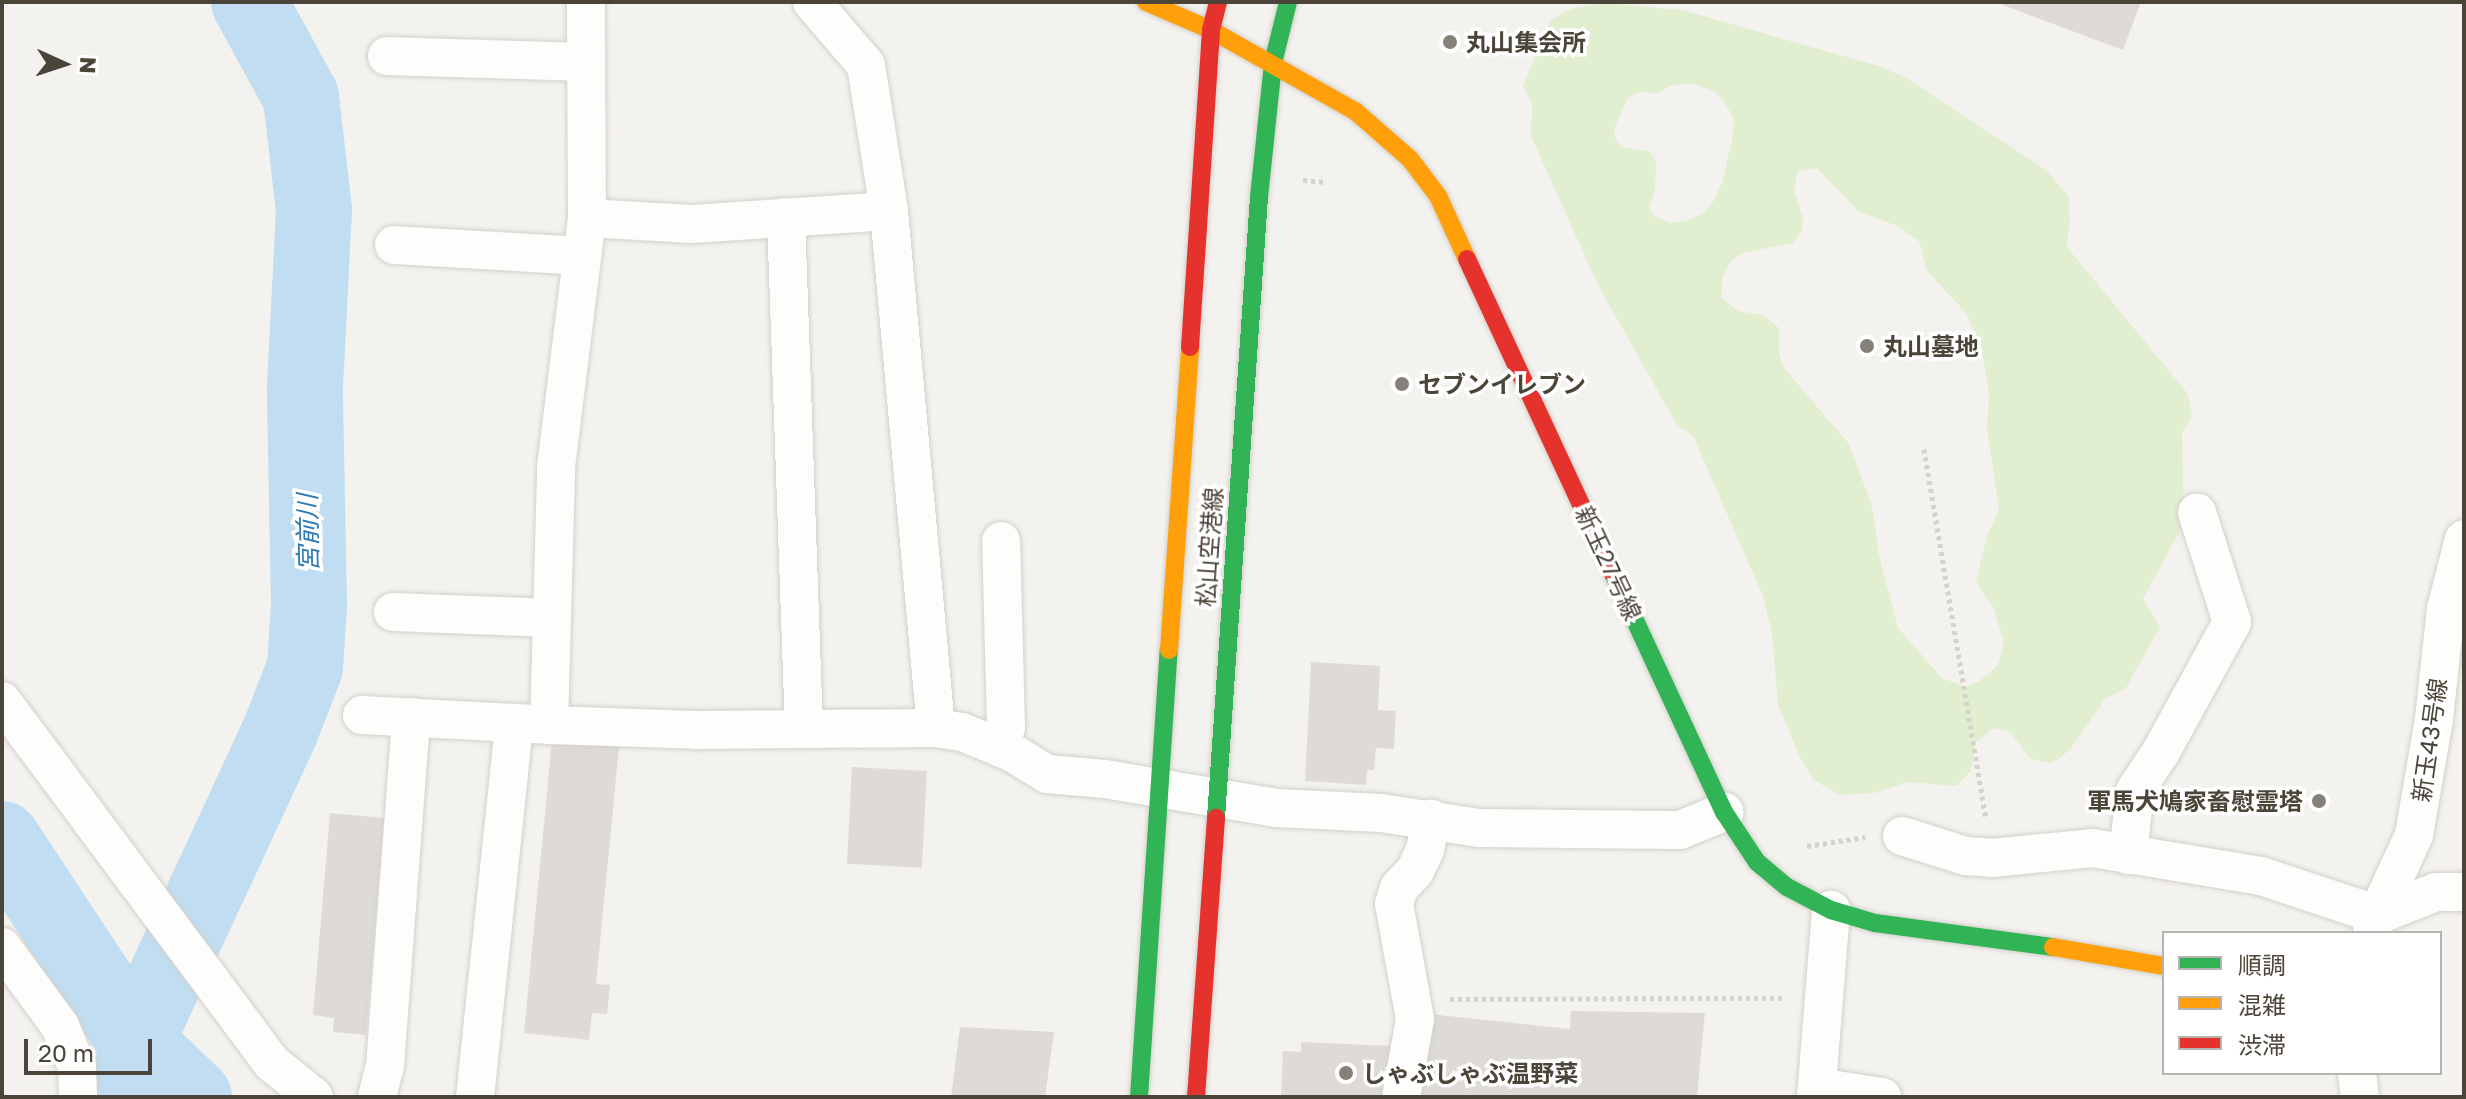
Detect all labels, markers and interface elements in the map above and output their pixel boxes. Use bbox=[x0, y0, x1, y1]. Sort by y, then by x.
north arrow bbox=[24, 24, 104, 104]
place label: 丸山集会所 bbox=[1466, 28, 1586, 56]
marker: 丸山集会所 bbox=[1441, 33, 1459, 51]
text: N bbox=[75, 56, 102, 74]
place label: 丸山墓地 bbox=[1883, 332, 1979, 360]
marker: 丸山墓地 bbox=[1858, 337, 1876, 355]
place label: セブンイレブン bbox=[1418, 370, 1586, 398]
marker: セブンイレブン bbox=[1393, 375, 1411, 393]
street label: 松山空港線 bbox=[1190, 486, 1228, 608]
water label: 宮前川 bbox=[292, 494, 324, 572]
street label: 新玉27号線 bbox=[1570, 501, 1648, 625]
street label: 新玉43号線 bbox=[2406, 676, 2452, 804]
place label: 軍馬犬鳩家畜慰霊塔 bbox=[2087, 787, 2303, 815]
marker: 軍馬犬鳩家畜慰霊塔 bbox=[2310, 792, 2328, 810]
legend bbox=[2162, 931, 2442, 1075]
text: 順調 bbox=[2238, 950, 2286, 979]
text: 混雑 bbox=[2238, 990, 2286, 1019]
scale bar bbox=[28, 1023, 156, 1073]
text: 渋滞 bbox=[2238, 1030, 2286, 1059]
text: 20 m bbox=[38, 1038, 94, 1067]
place label: しゃぶしゃぶ温野菜 bbox=[1362, 1059, 1578, 1087]
marker: しゃぶしゃぶ温野菜 bbox=[1337, 1064, 1355, 1082]

